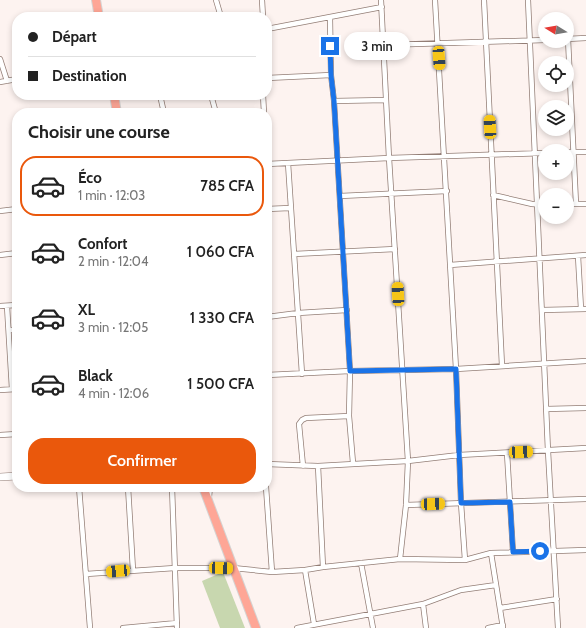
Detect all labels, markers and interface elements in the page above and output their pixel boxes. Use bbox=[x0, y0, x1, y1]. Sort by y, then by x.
north arrow bbox=[538, 12, 574, 48]
map controls bbox=[538, 12, 574, 224]
text: Départ bbox=[52, 28, 97, 46]
callout: 3 min bbox=[344, 32, 410, 60]
route end bbox=[321, 37, 339, 55]
text: 3 min bbox=[361, 38, 393, 54]
car bbox=[432, 46, 446, 70]
button: locate bbox=[538, 56, 574, 92]
text: Destination bbox=[52, 67, 127, 85]
button: layers bbox=[538, 100, 574, 136]
car bbox=[483, 115, 497, 139]
text: Choisir une course bbox=[28, 121, 170, 143]
button: + bbox=[538, 144, 574, 180]
icon: car bbox=[30, 168, 66, 204]
text: Éco bbox=[78, 169, 102, 187]
text: 785 CFA bbox=[200, 177, 254, 195]
text: 1 min · 12:03 bbox=[78, 187, 145, 203]
button: − bbox=[538, 188, 574, 224]
icon: car bbox=[30, 234, 66, 270]
text: Confort bbox=[78, 235, 127, 253]
text: 1 060 CFA bbox=[187, 243, 254, 261]
text: 2 min · 12:04 bbox=[78, 253, 148, 269]
car bbox=[391, 282, 405, 306]
icon: car bbox=[30, 300, 66, 336]
text: XL bbox=[78, 301, 95, 319]
text: 1 330 CFA bbox=[190, 309, 254, 327]
text: 3 min · 12:05 bbox=[78, 319, 148, 335]
icon: car bbox=[30, 366, 66, 402]
text: Black bbox=[78, 367, 113, 385]
text: 1 500 CFA bbox=[187, 375, 254, 393]
text: 4 min · 12:06 bbox=[78, 385, 149, 401]
button: Confirmer bbox=[28, 438, 256, 484]
car bbox=[509, 445, 533, 459]
car bbox=[421, 498, 445, 510]
route start bbox=[531, 542, 549, 560]
car bbox=[209, 562, 233, 574]
car bbox=[106, 564, 130, 578]

